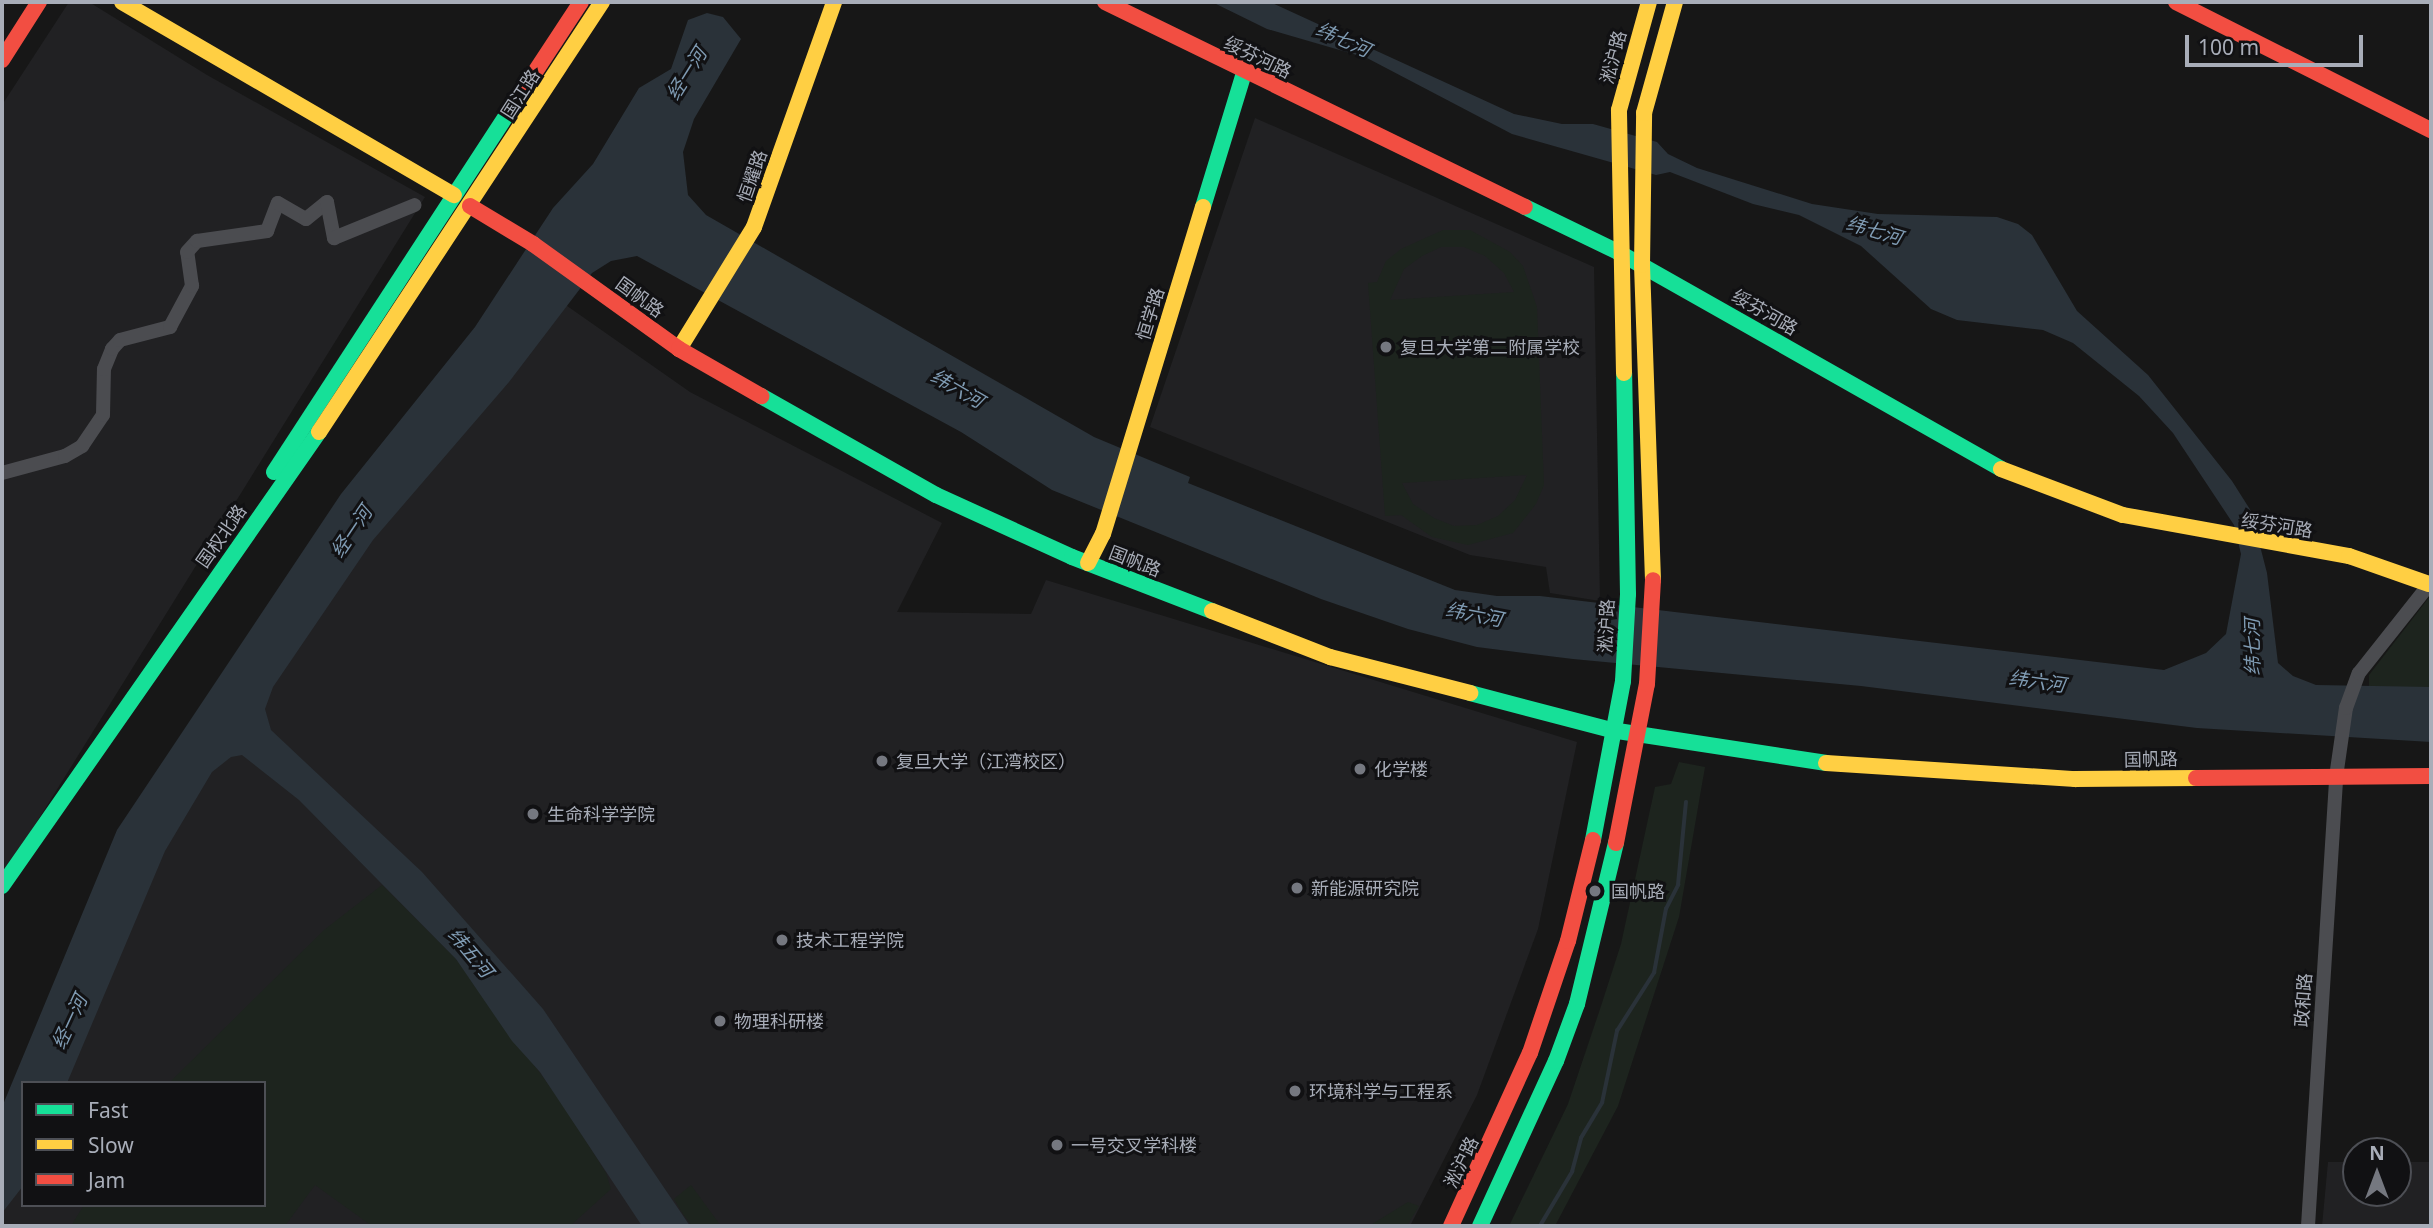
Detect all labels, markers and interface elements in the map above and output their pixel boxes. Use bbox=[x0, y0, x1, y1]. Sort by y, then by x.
water label: 纬七河 bbox=[1312, 18, 1374, 62]
scale bar bbox=[2188, 21, 2366, 65]
street label: 淞沪路 bbox=[1596, 28, 1630, 86]
street label: 绥芬河路 bbox=[1221, 32, 1295, 82]
text: 100 m bbox=[2198, 33, 2259, 61]
water label: 经一河 bbox=[662, 44, 712, 104]
street label: 国江路 bbox=[496, 65, 544, 123]
street label: 恒耀路 bbox=[733, 147, 771, 205]
water label: 纬七河 bbox=[1843, 212, 1905, 250]
street label: 国帆路 bbox=[612, 272, 668, 322]
street label: 恒学路 bbox=[1132, 285, 1168, 343]
street label: 绥芬河路 bbox=[1728, 285, 1802, 339]
place label: 复旦大学第二附属学校 bbox=[1400, 336, 1580, 358]
marker: 复旦大学第二附属学校 bbox=[1378, 339, 1394, 355]
water label: 纬六河 bbox=[927, 365, 987, 413]
street label: 国权北路 bbox=[192, 500, 250, 572]
water label: 经一河 bbox=[327, 502, 377, 562]
street label: 绥芬河路 bbox=[2240, 509, 2314, 541]
street label: 国帆路 bbox=[1106, 541, 1164, 581]
water label: 纬六河 bbox=[1444, 598, 1504, 632]
street label: 淞沪路 bbox=[1594, 598, 1618, 654]
water label: 纬七河 bbox=[2241, 618, 2265, 676]
water label: 纬六河 bbox=[2007, 667, 2067, 697]
street label: 国帆路 bbox=[2124, 748, 2178, 770]
place label: 复旦大学（江湾校区） bbox=[896, 750, 1076, 772]
marker: 复旦大学（江湾校区） bbox=[874, 753, 890, 769]
place label: 化学楼 bbox=[1374, 758, 1428, 780]
marker: 化学楼 bbox=[1352, 761, 1368, 777]
place label: 生命科学学院 bbox=[547, 803, 655, 825]
marker: 生命科学学院 bbox=[525, 806, 541, 822]
place label: 新能源研究院 bbox=[1311, 877, 1419, 899]
marker: 新能源研究院 bbox=[1289, 880, 1305, 896]
place label: 国帆路 bbox=[1611, 880, 1665, 902]
marker: 国帆路 bbox=[1585, 881, 1605, 901]
water label: 纬五河 bbox=[443, 924, 497, 982]
place label: 技术工程学院 bbox=[796, 929, 904, 951]
marker: 技术工程学院 bbox=[774, 932, 790, 948]
street label: 政和路 bbox=[2290, 972, 2316, 1028]
water label: 经一河 bbox=[48, 991, 92, 1053]
place label: 物理科研楼 bbox=[734, 1010, 824, 1032]
marker: 物理科研楼 bbox=[712, 1013, 728, 1029]
place label: 环境科学与工程系 bbox=[1309, 1080, 1453, 1102]
legend bbox=[21, 1081, 266, 1207]
marker: 环境科学与工程系 bbox=[1287, 1083, 1303, 1099]
text: Fast bbox=[88, 1096, 128, 1124]
text: Slow bbox=[88, 1131, 134, 1159]
street label: 淞沪路 bbox=[1439, 1133, 1483, 1191]
place label: 一号交叉学科楼 bbox=[1071, 1134, 1197, 1156]
marker: 一号交叉学科楼 bbox=[1049, 1137, 1065, 1153]
north arrow bbox=[2342, 1137, 2412, 1207]
text: N bbox=[2369, 1140, 2385, 1166]
text: Jam bbox=[88, 1166, 125, 1194]

